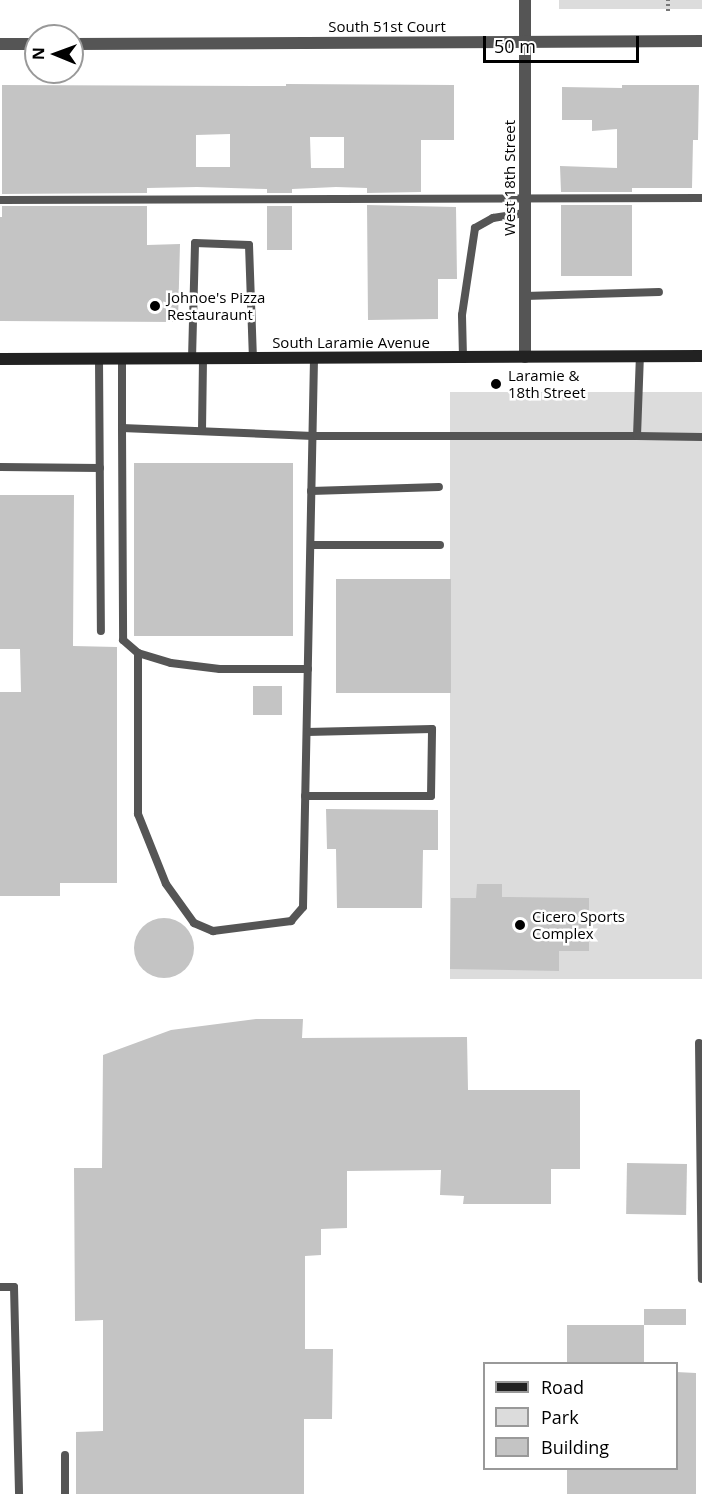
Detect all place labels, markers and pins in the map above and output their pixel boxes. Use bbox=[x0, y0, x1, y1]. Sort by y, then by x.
place label: Johnoe's Pizza Restauraunt bbox=[167, 288, 265, 323]
marker: Johnoe's Pizza Restauraunt bbox=[148, 299, 162, 313]
place label: Laramie & 18th Street bbox=[508, 366, 585, 401]
marker: Laramie & 18th Street bbox=[489, 377, 503, 391]
place label: Cicero Sports Complex bbox=[532, 907, 625, 942]
marker: Cicero Sports Complex bbox=[513, 918, 527, 932]

